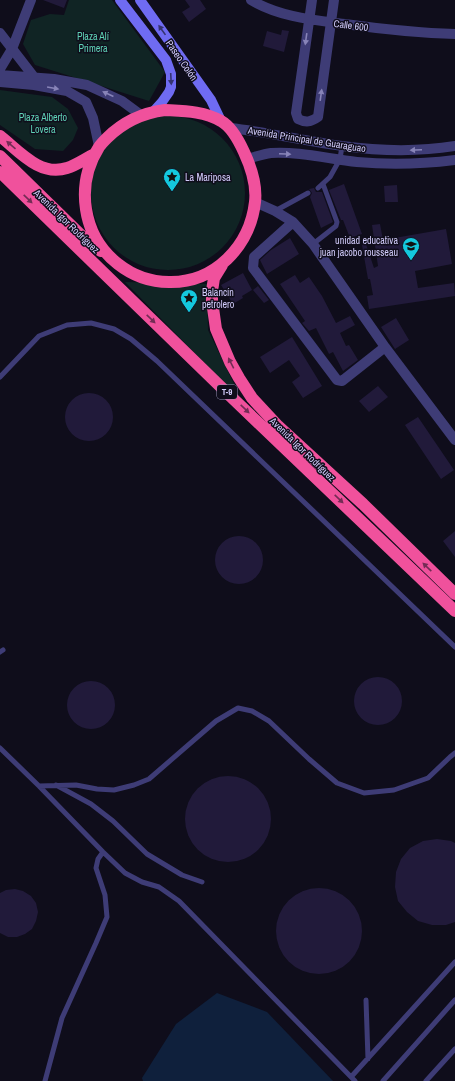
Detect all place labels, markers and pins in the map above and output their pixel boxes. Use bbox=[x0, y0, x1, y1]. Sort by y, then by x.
place icon: La Mariposa bbox=[162, 167, 182, 192]
place label: La Mariposa bbox=[185, 171, 231, 184]
place label: unidad educativa juan jacobo rousseau bbox=[319, 234, 398, 259]
school or university icon: unidad educativa juan jacobo rousseau bbox=[401, 236, 421, 261]
place label: Balancín petrolero bbox=[202, 286, 235, 311]
place icon: Balancín petrolero bbox=[179, 288, 199, 313]

